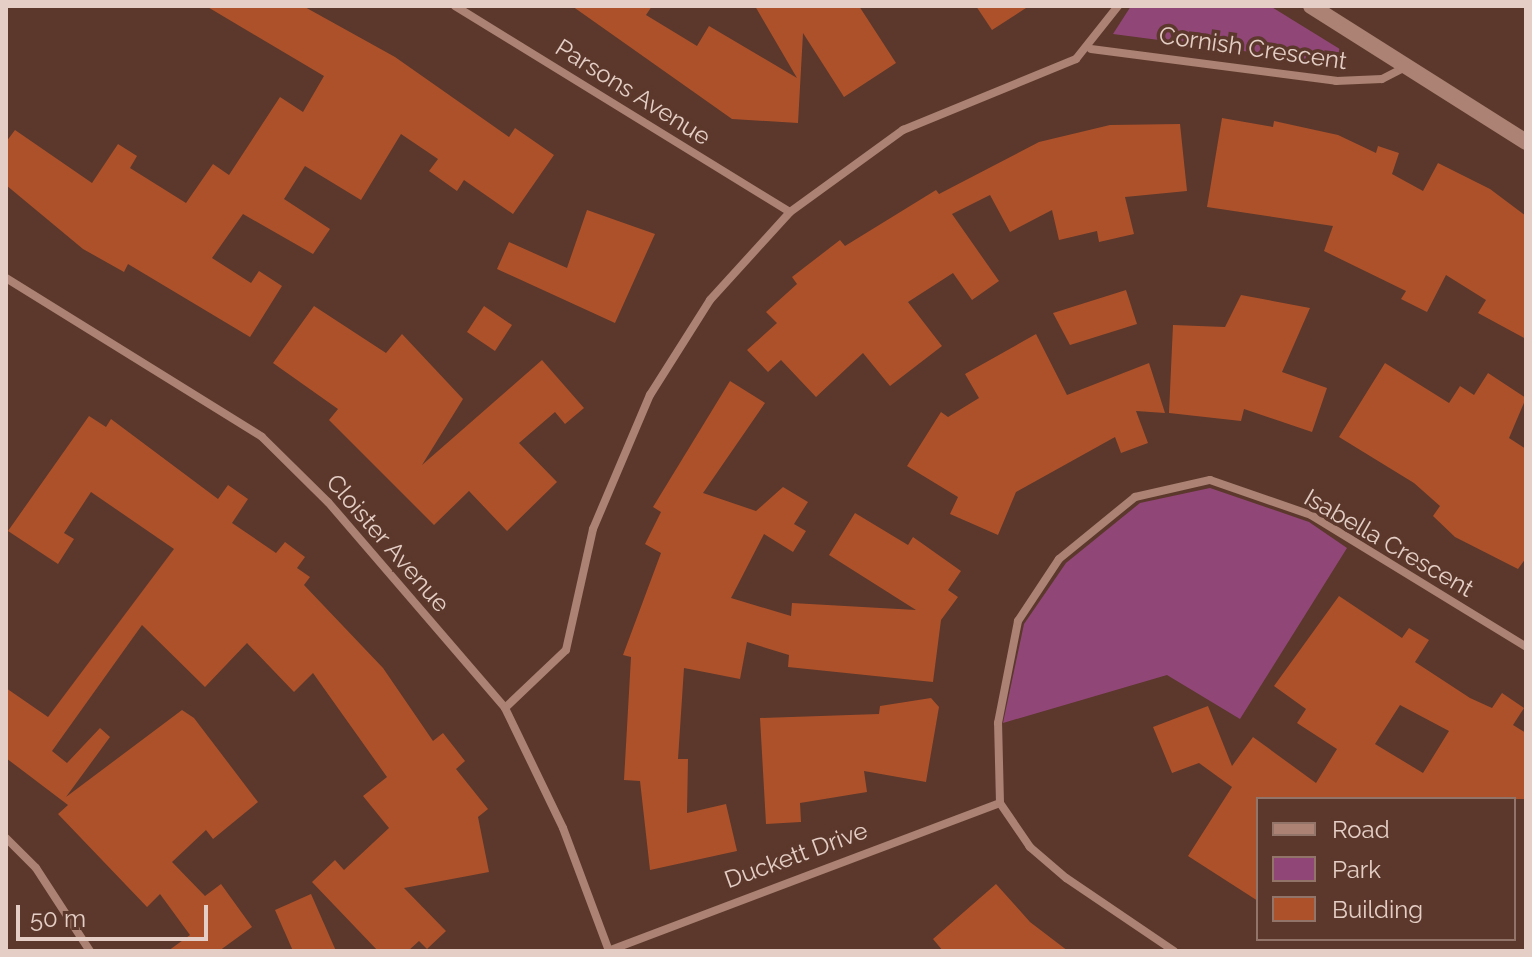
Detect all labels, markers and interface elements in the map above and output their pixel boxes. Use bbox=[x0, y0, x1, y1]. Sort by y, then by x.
street label: Cornish Crescent bbox=[1157, 21, 1349, 75]
street label: Parsons Avenue bbox=[550, 33, 716, 151]
street label: Cloister Avenue bbox=[320, 468, 456, 618]
street label: Isabella Crescent bbox=[1299, 483, 1479, 603]
legend bbox=[1256, 797, 1516, 941]
text: Road bbox=[1332, 815, 1390, 844]
street label: Duckett Drive bbox=[721, 816, 871, 894]
text: Park bbox=[1332, 855, 1381, 884]
scale bar bbox=[20, 889, 212, 939]
text: Building bbox=[1332, 895, 1423, 924]
text: 50 m bbox=[30, 904, 86, 933]

